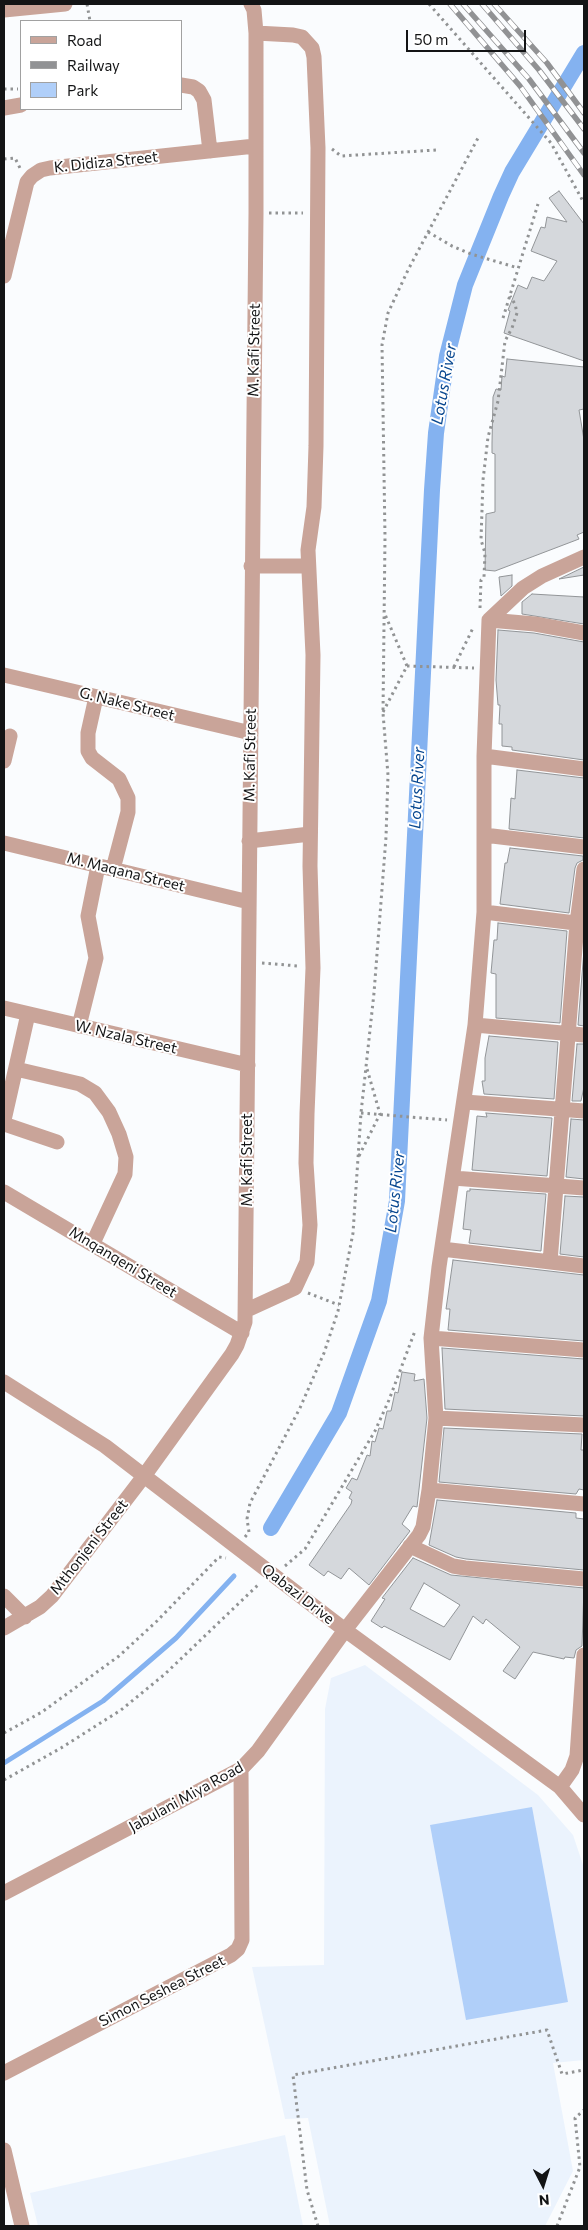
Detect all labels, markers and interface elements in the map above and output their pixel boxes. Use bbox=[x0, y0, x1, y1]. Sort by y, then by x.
legend bbox=[20, 20, 182, 110]
scale bar bbox=[408, 20, 528, 52]
text: 50 m bbox=[414, 30, 448, 48]
text: Road bbox=[67, 31, 102, 49]
text: Railway bbox=[67, 56, 120, 74]
text: Park bbox=[67, 81, 98, 99]
street label: K. Didiza Street bbox=[53, 148, 159, 176]
street label: M. Kafi Street bbox=[244, 303, 264, 397]
water label: Lotus River bbox=[427, 342, 461, 426]
street label: G. Nake Street bbox=[78, 683, 176, 725]
street label: M. Kafi Street bbox=[240, 708, 260, 802]
water label: Lotus River bbox=[405, 747, 429, 829]
street label: M. Maqana Street bbox=[65, 849, 187, 895]
street label: W. Nzala Street bbox=[73, 1016, 179, 1058]
street label: M. Kafi Street bbox=[238, 1113, 256, 1207]
water label: Lotus River bbox=[381, 1150, 409, 1234]
street label: Mnqanqeni Street bbox=[66, 1223, 180, 1301]
street label: Mthonjeni Street bbox=[46, 1496, 132, 1598]
street label: Qabazi Drive bbox=[258, 1560, 338, 1628]
street label: Jabulani Miya Road bbox=[126, 1758, 246, 1836]
street label: Simon Seshea Street bbox=[96, 1951, 228, 2031]
north arrow bbox=[518, 2160, 568, 2210]
text: N bbox=[538, 2192, 550, 2209]

